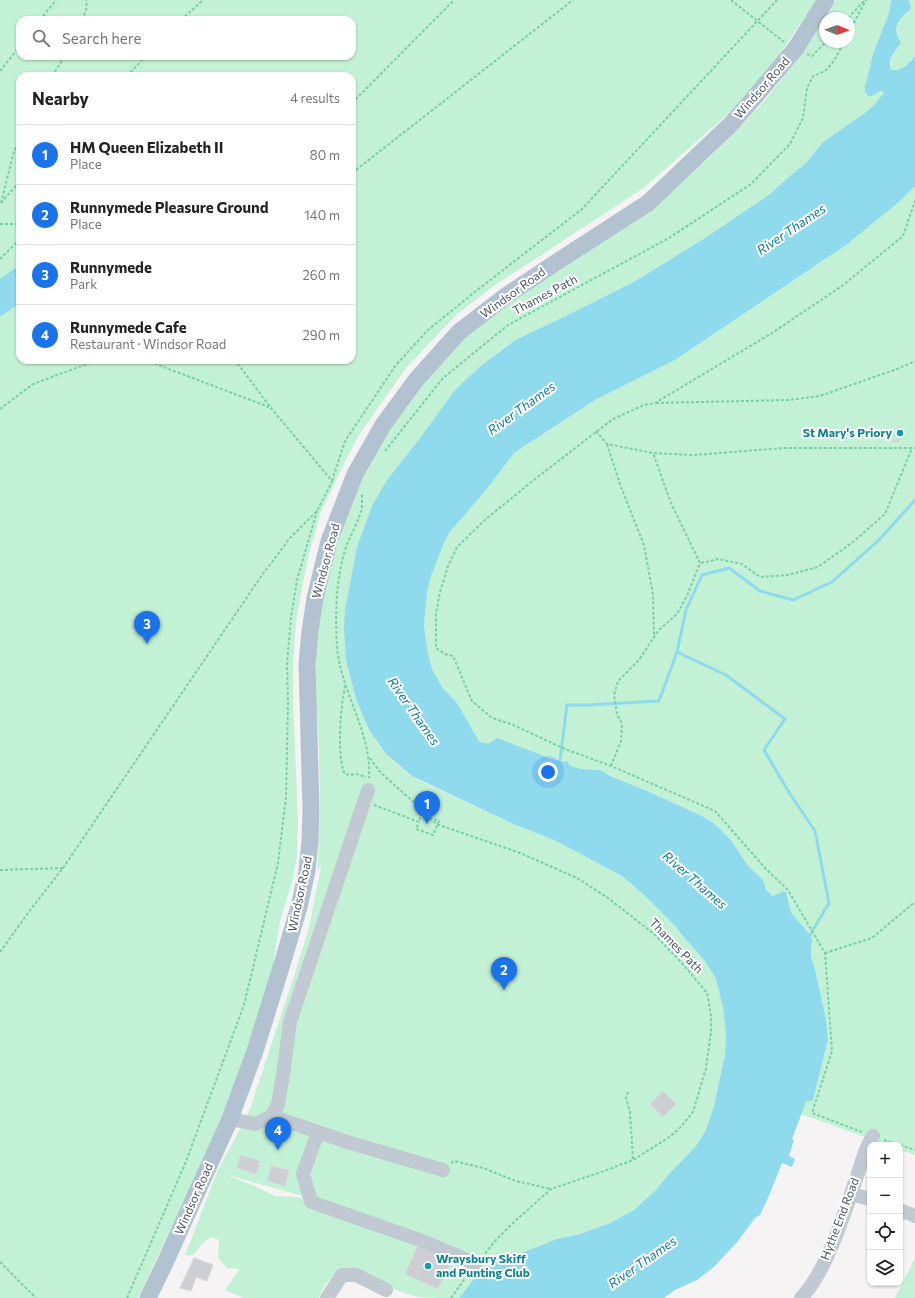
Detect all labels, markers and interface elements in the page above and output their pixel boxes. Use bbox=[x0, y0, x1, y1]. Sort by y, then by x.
north arrow bbox=[819, 12, 855, 48]
search box bbox=[16, 16, 356, 60]
icon: search bbox=[30, 27, 52, 49]
text: Search here bbox=[62, 29, 141, 47]
street label: Windsor Road bbox=[731, 54, 792, 121]
text: Nearby bbox=[32, 88, 89, 109]
text: 4 results bbox=[290, 90, 340, 106]
text: HM Queen Elizabeth II bbox=[70, 138, 224, 156]
text: 1 bbox=[42, 147, 48, 163]
text: 80 m bbox=[310, 147, 340, 163]
text: Place bbox=[70, 156, 102, 172]
text: Runnymede Pleasure Ground bbox=[70, 198, 268, 216]
water label: River Thames bbox=[753, 200, 829, 258]
text: 2 bbox=[41, 207, 49, 223]
text: 140 m bbox=[304, 207, 340, 223]
text: Place bbox=[70, 216, 102, 232]
text: Runnymede bbox=[70, 258, 152, 276]
street label: Windsor Road bbox=[477, 264, 548, 320]
text: 3 bbox=[41, 267, 49, 283]
text: 260 m bbox=[303, 267, 340, 283]
street label: Thames Path bbox=[510, 271, 579, 317]
text: Park bbox=[70, 276, 97, 292]
text: Runnymede Cafe bbox=[70, 318, 187, 336]
text: 4 bbox=[41, 327, 49, 343]
text: 290 m bbox=[303, 327, 340, 343]
text: Restaurant · Windsor Road bbox=[70, 336, 226, 352]
water label: River Thames bbox=[484, 378, 558, 438]
place label: St Mary's Priory bbox=[803, 425, 892, 439]
marker: St Mary's Priory bbox=[895, 428, 905, 438]
street label: Windsor Road bbox=[308, 522, 342, 600]
pin: 3 bbox=[134, 611, 160, 644]
water label: River Thames bbox=[385, 674, 443, 748]
your location bbox=[538, 762, 558, 782]
pin: 1 bbox=[414, 791, 440, 824]
water label: River Thames bbox=[660, 848, 730, 912]
street label: Windsor Road bbox=[284, 855, 314, 933]
street label: Thames Path bbox=[647, 915, 706, 976]
pin: 2 bbox=[491, 957, 517, 990]
pin: 4 bbox=[265, 1117, 291, 1150]
map controls bbox=[867, 1142, 903, 1286]
button: + bbox=[867, 1142, 903, 1178]
street label: Windsor Road bbox=[171, 1161, 215, 1237]
street label: Hythe End Road bbox=[817, 1176, 861, 1262]
button: − bbox=[867, 1178, 903, 1214]
button: locate bbox=[867, 1214, 903, 1250]
water label: River Thames bbox=[605, 1233, 679, 1291]
button: layers bbox=[867, 1250, 903, 1286]
place label: Wraysbury Skiff and Punting Club bbox=[436, 1251, 530, 1279]
marker: Wraysbury Skiff and Punting Club bbox=[423, 1261, 433, 1271]

